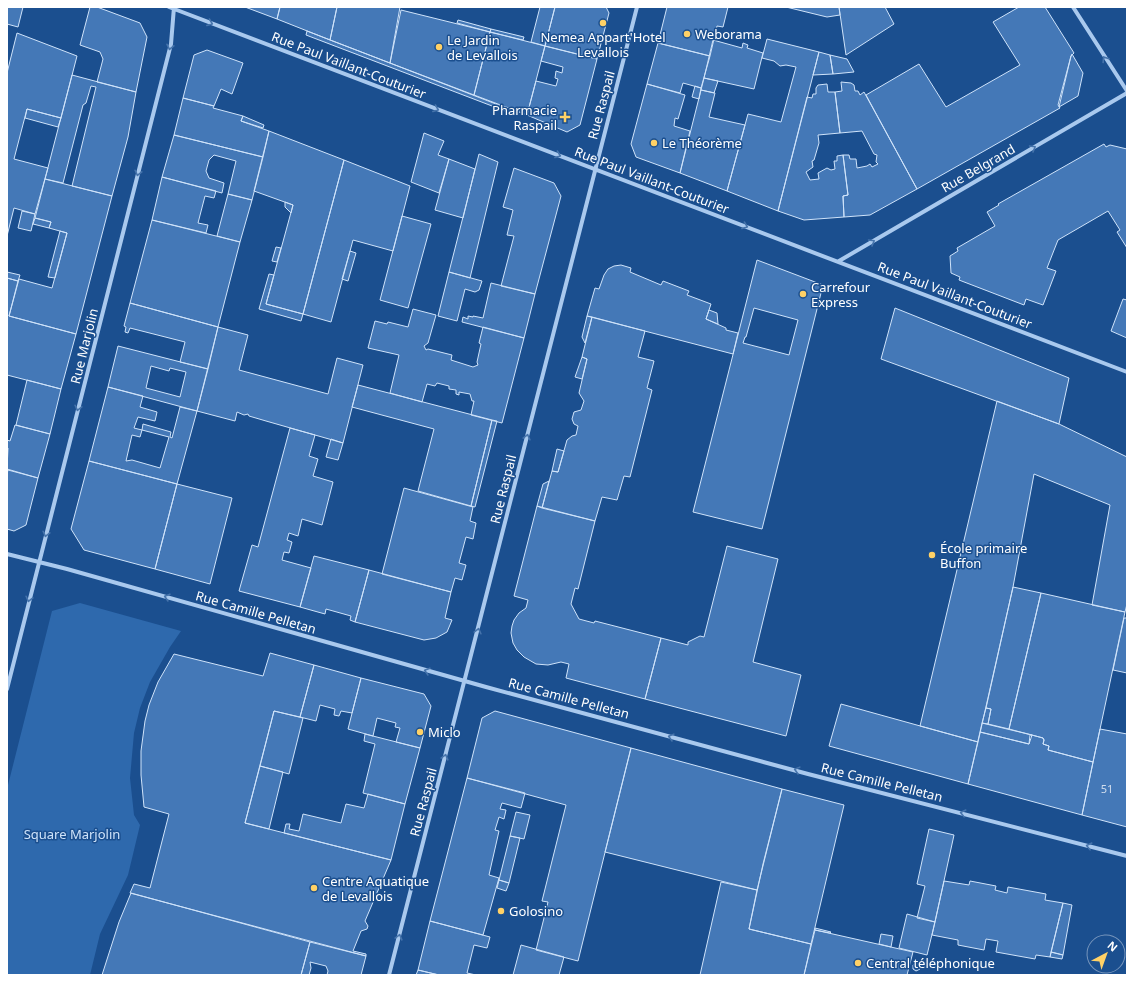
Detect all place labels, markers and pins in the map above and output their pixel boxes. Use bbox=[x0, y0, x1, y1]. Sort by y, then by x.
marker: Nemea Appart'Hotel Levallois bbox=[598, 18, 608, 28]
place label: Weborama bbox=[695, 25, 762, 43]
place label: Nemea Appart'Hotel Levallois bbox=[540, 28, 666, 61]
marker: Weborama bbox=[682, 29, 692, 39]
place label: Le Jardin de Levallois bbox=[447, 31, 518, 64]
marker: Le Jardin de Levallois bbox=[434, 42, 444, 52]
place label: Pharmacie Raspail bbox=[492, 101, 557, 134]
marker: Pharmacie Raspail bbox=[560, 112, 570, 122]
place label: Le Théorème bbox=[662, 134, 742, 152]
marker: Le Théorème bbox=[649, 138, 659, 148]
place label: Carrefour Express bbox=[811, 278, 871, 311]
marker: Carrefour Express bbox=[798, 289, 808, 299]
place label: École primaire Buffon bbox=[940, 539, 1027, 572]
marker: École primaire Buffon bbox=[927, 550, 937, 560]
place label: Miclo bbox=[428, 723, 461, 741]
marker: Miclo bbox=[415, 727, 425, 737]
place label: Centre Aquatique de Levallois bbox=[322, 872, 429, 905]
marker: Centre Aquatique de Levallois bbox=[309, 883, 319, 893]
place label: Golosino bbox=[509, 902, 563, 920]
marker: Golosino bbox=[496, 906, 506, 916]
place label: Central téléphonique bbox=[866, 954, 995, 972]
marker: Central téléphonique bbox=[853, 958, 863, 968]

